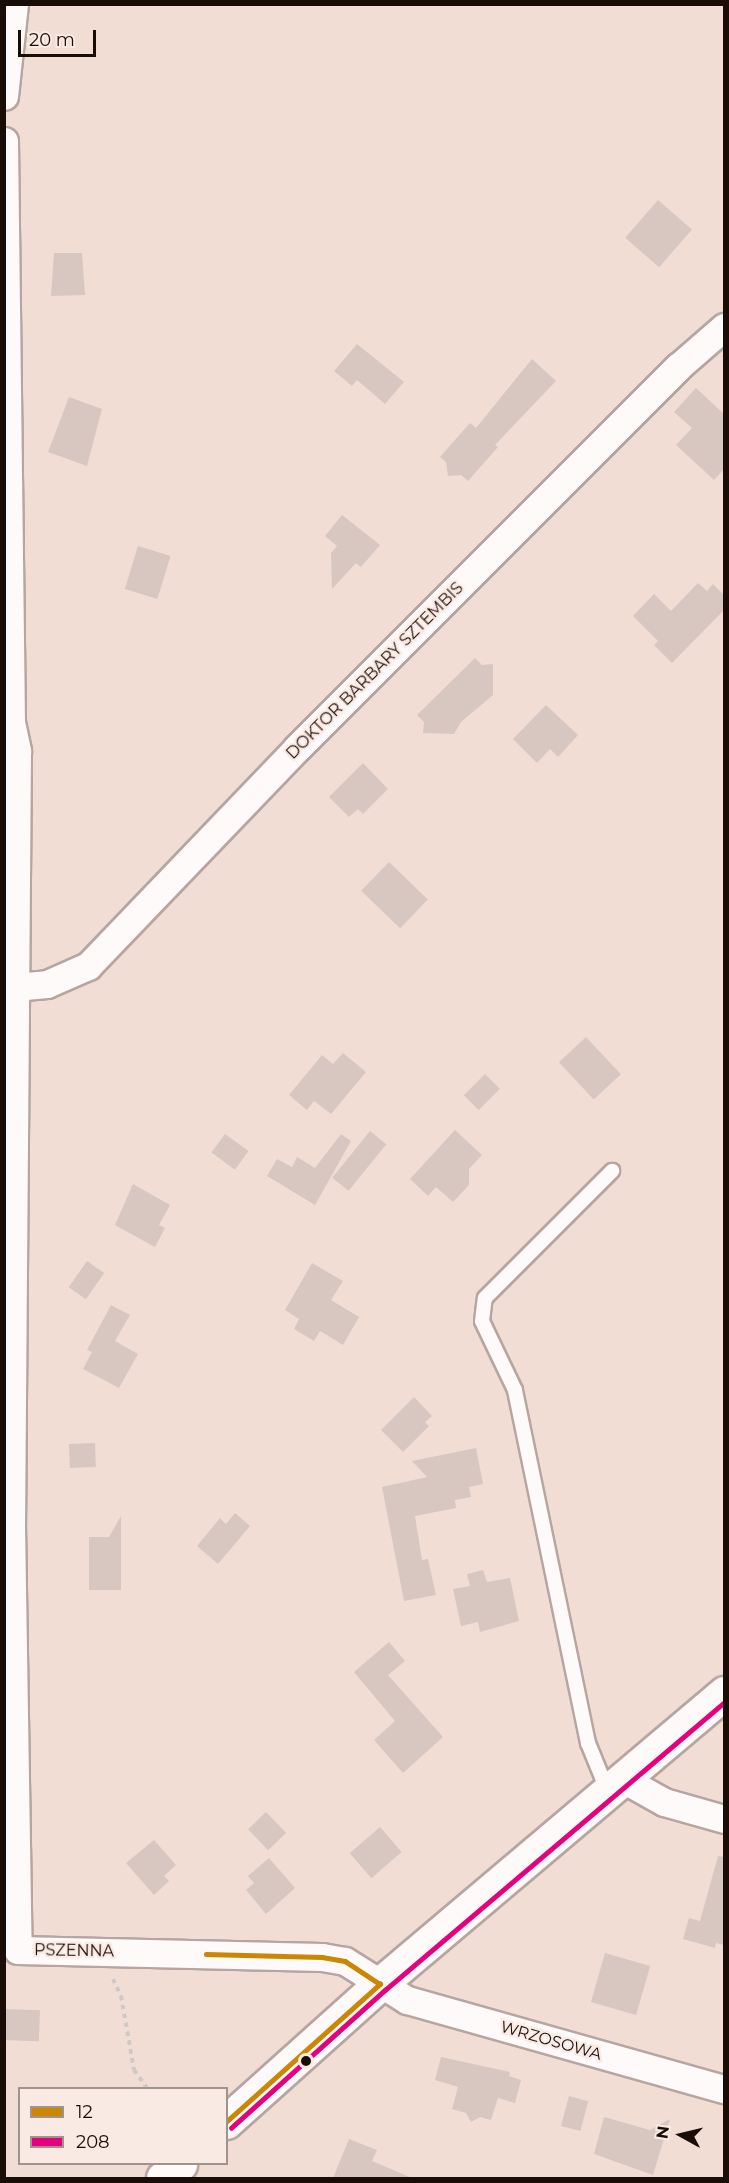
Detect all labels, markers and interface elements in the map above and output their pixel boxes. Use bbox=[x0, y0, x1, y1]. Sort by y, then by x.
scale bar bbox=[21, 18, 99, 56]
text: 20 m bbox=[29, 29, 75, 51]
street label: DOKTOR BARBARY SZTEMBIS bbox=[283, 579, 467, 763]
street label: PSZENNA bbox=[34, 1941, 114, 1961]
street label: WRZOSOWA bbox=[498, 2017, 604, 2065]
unlabelled marker bbox=[300, 2055, 312, 2067]
legend bbox=[18, 2087, 228, 2165]
text: 12 bbox=[76, 2101, 93, 2123]
north arrow bbox=[651, 2105, 711, 2165]
text: N bbox=[652, 2125, 673, 2140]
text: 208 bbox=[76, 2131, 110, 2153]

